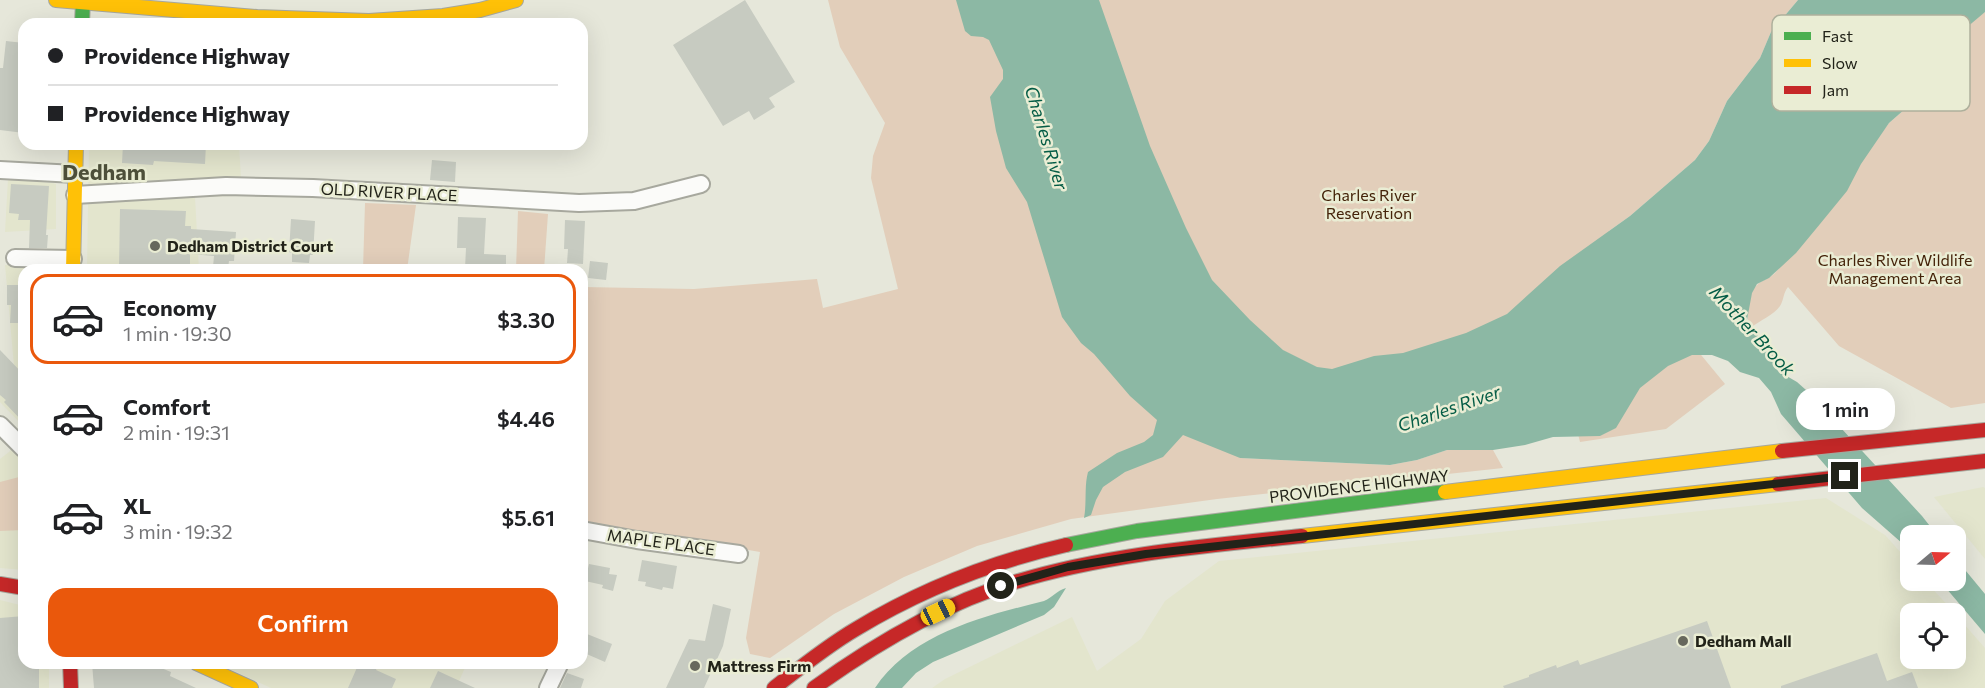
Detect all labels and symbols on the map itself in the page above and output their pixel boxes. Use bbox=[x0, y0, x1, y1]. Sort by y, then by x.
legend bbox=[1772, 15, 1970, 111]
text: Fast bbox=[1822, 26, 1853, 45]
text: Slow bbox=[1822, 53, 1858, 72]
text: Jam bbox=[1822, 80, 1849, 99]
water label: Charles River bbox=[1021, 83, 1073, 193]
district label: Dedham bbox=[62, 158, 146, 185]
street label: OLD RIVER PLACE bbox=[320, 178, 458, 205]
park label: Charles River Reservation bbox=[1321, 185, 1417, 222]
place label: Dedham District Court bbox=[167, 236, 333, 255]
marker: Dedham District Court bbox=[148, 239, 162, 253]
park label: Charles River Wildlife Management Area bbox=[1818, 250, 1972, 287]
water label: Mother Brook bbox=[1705, 281, 1801, 381]
water label: Charles River bbox=[1394, 380, 1504, 436]
callout: 1 min bbox=[1796, 389, 1894, 431]
route end bbox=[1831, 462, 1858, 489]
street label: PROVIDENCE HIGHWAY bbox=[1268, 465, 1450, 506]
street label: MAPLE PLACE bbox=[606, 525, 716, 558]
north arrow bbox=[1900, 525, 1966, 591]
route start bbox=[987, 572, 1014, 599]
car bbox=[918, 596, 958, 628]
place label: Dedham Mall bbox=[1695, 631, 1792, 650]
marker: Dedham Mall bbox=[1676, 634, 1690, 648]
place label: Mattress Firm bbox=[707, 656, 811, 675]
marker: Mattress Firm bbox=[688, 659, 702, 673]

